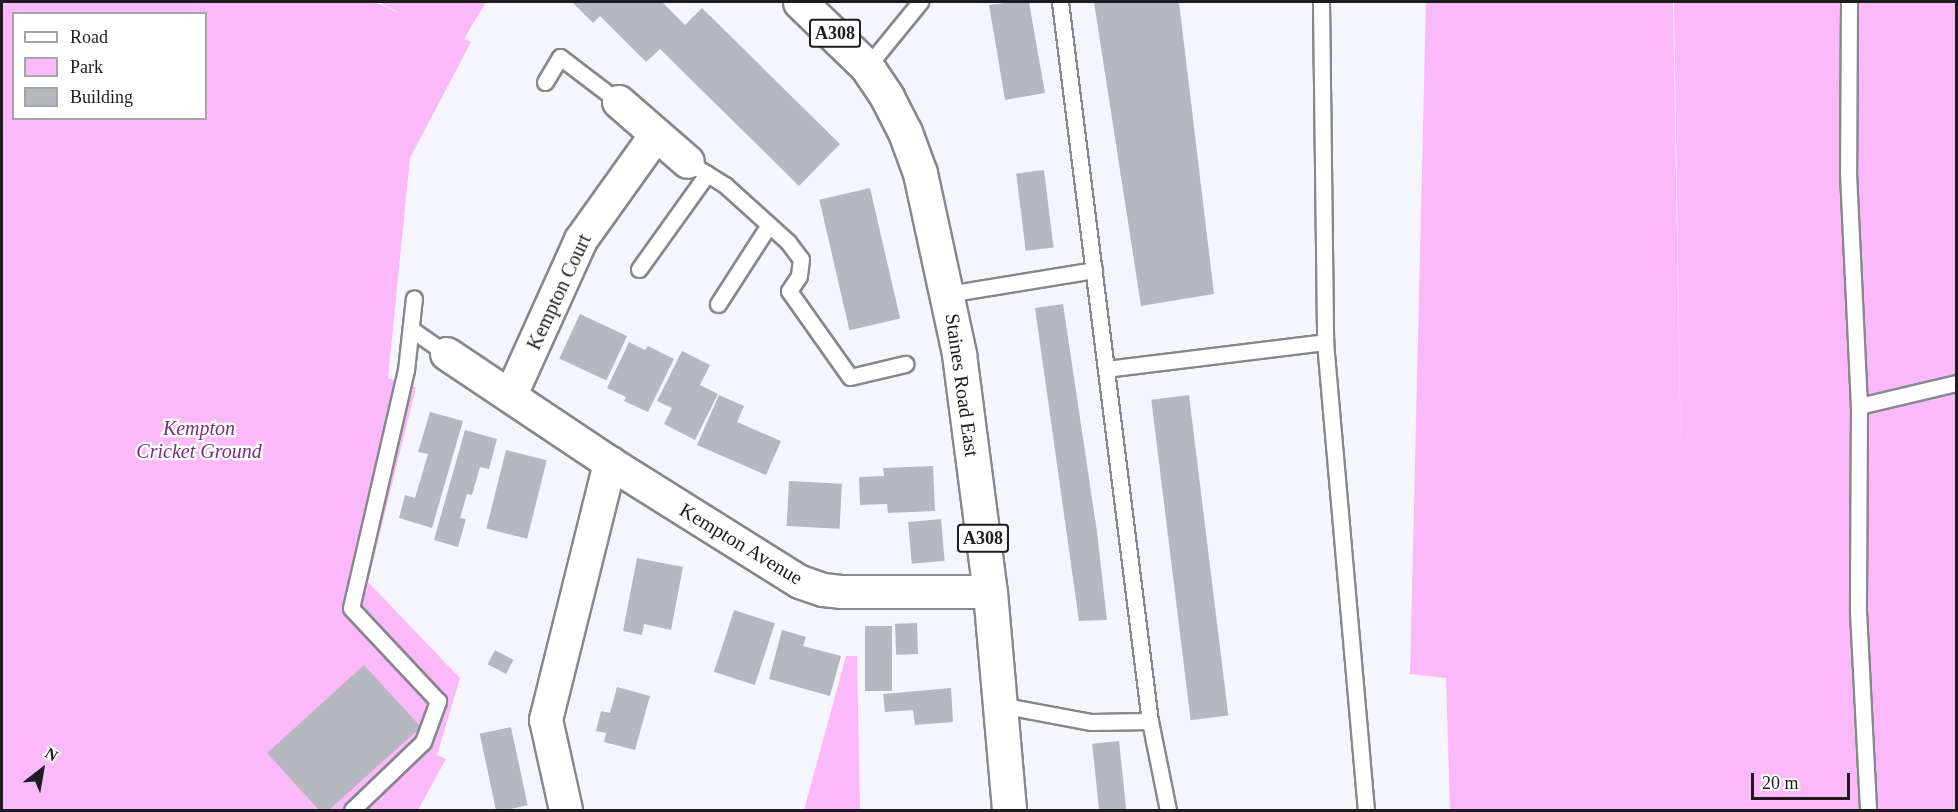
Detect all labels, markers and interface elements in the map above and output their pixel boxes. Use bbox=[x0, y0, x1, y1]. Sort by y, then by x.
legend bbox=[12, 12, 207, 120]
road number: A308 bbox=[808, 18, 862, 48]
text: Road bbox=[70, 27, 108, 47]
text: Park bbox=[70, 57, 103, 77]
text: Building bbox=[70, 87, 133, 107]
street label: Kempton Court bbox=[522, 230, 596, 354]
street label: Staines Road East bbox=[940, 312, 984, 458]
park label: Kempton Cricket Ground bbox=[136, 416, 262, 463]
street label: Kempton Avenue bbox=[675, 498, 807, 590]
road number: A308 bbox=[956, 523, 1010, 553]
north arrow bbox=[12, 740, 72, 800]
text: N bbox=[42, 744, 61, 764]
scale bar bbox=[1754, 761, 1853, 799]
text: 20 m bbox=[1762, 773, 1799, 793]

